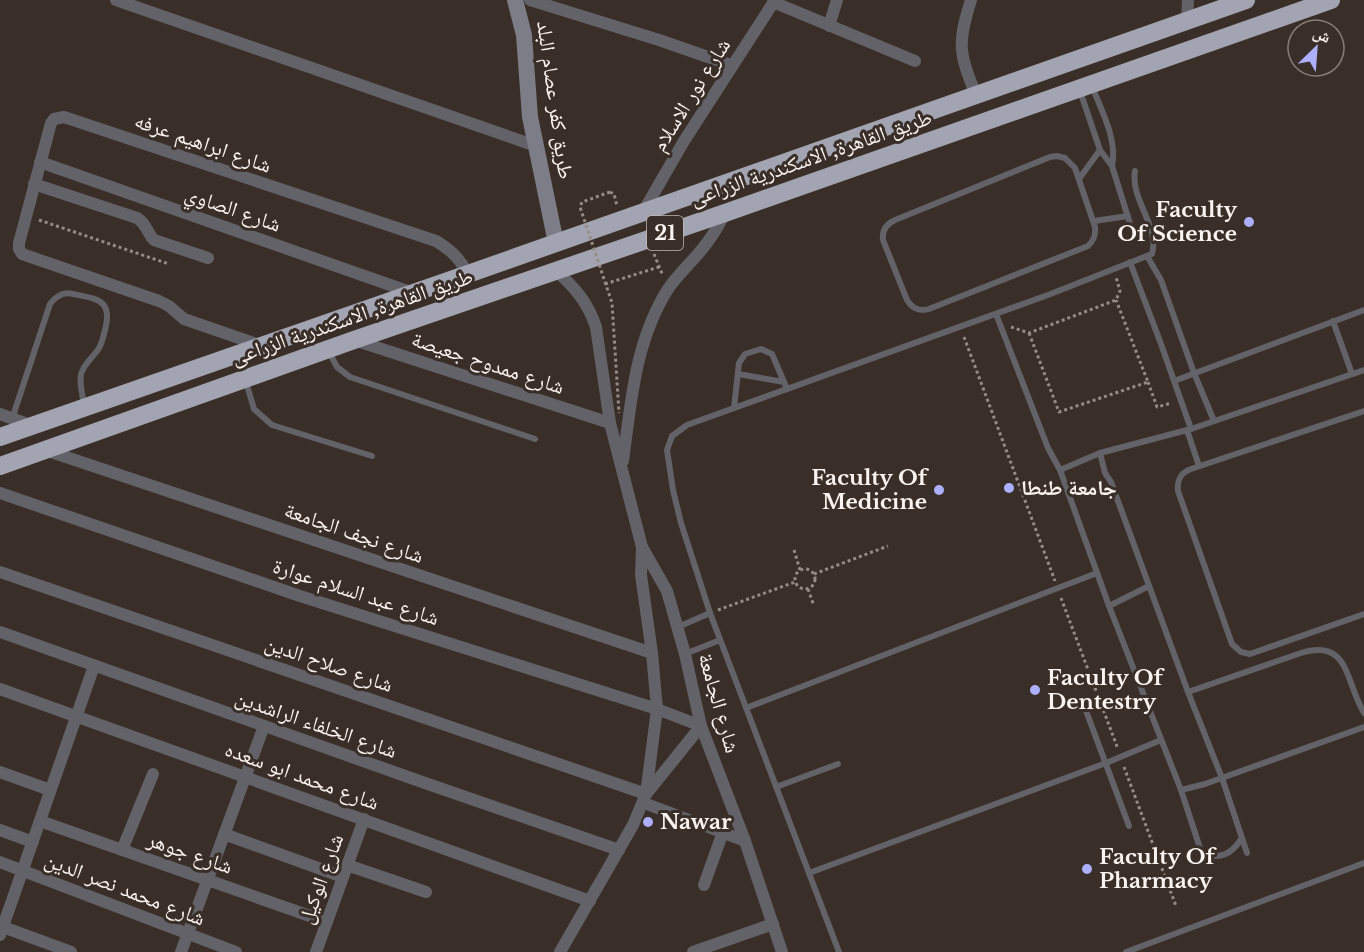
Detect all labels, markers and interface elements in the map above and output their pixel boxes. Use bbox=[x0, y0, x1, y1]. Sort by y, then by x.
north arrow bbox=[1286, 18, 1346, 78]
street label: طريق كفر عصام البلد bbox=[530, 19, 579, 181]
text: ش bbox=[1310, 22, 1334, 47]
street label: شارع نور الاسلام bbox=[646, 34, 737, 157]
street label: طريق القاهرة, الاسكندرية الزراعى bbox=[687, 104, 935, 212]
street label: شارع ابراهيم عرفه bbox=[131, 107, 275, 180]
street label: شارع الصاوي bbox=[180, 180, 284, 241]
place label: Faculty Of Science bbox=[1117, 197, 1237, 247]
marker: Faculty Of Science bbox=[1242, 215, 1256, 229]
road number: 21 bbox=[647, 216, 683, 250]
street label: طريق القاهرة, الاسكندرية الزراعى bbox=[228, 263, 476, 371]
street label: شارع ممدوح جعيصة bbox=[408, 326, 568, 400]
place label: Faculty Of Medicine bbox=[811, 465, 930, 515]
place label: جامعة طنطا bbox=[1021, 475, 1117, 501]
marker: جامعة طنطا bbox=[1002, 481, 1016, 495]
marker: Faculty Of Medicine bbox=[932, 483, 946, 497]
street label: شارع نجف الجامعة bbox=[281, 497, 427, 569]
street label: شارع عبد السلام عوارة bbox=[269, 553, 442, 632]
street label: شارع صلاح الدين bbox=[262, 630, 396, 698]
street label: شارع الجامعة bbox=[692, 650, 746, 756]
place label: Faculty Of Dentestry bbox=[1047, 665, 1166, 715]
marker: Faculty Of Dentestry bbox=[1028, 683, 1042, 697]
street label: شارع الخلفاء الراشدين bbox=[232, 684, 400, 764]
street label: شارع محمد ابو سعده bbox=[222, 736, 382, 816]
place label: Nawar bbox=[660, 809, 732, 835]
marker: Nawar bbox=[641, 815, 655, 829]
street label: شارع جوهر bbox=[143, 826, 236, 880]
street label: شارع الوكيل bbox=[293, 830, 349, 928]
place label: Faculty Of Pharmacy bbox=[1099, 844, 1218, 894]
street label: شارع محمد نصر الدين bbox=[41, 846, 209, 932]
marker: Faculty Of Pharmacy bbox=[1080, 862, 1094, 876]

